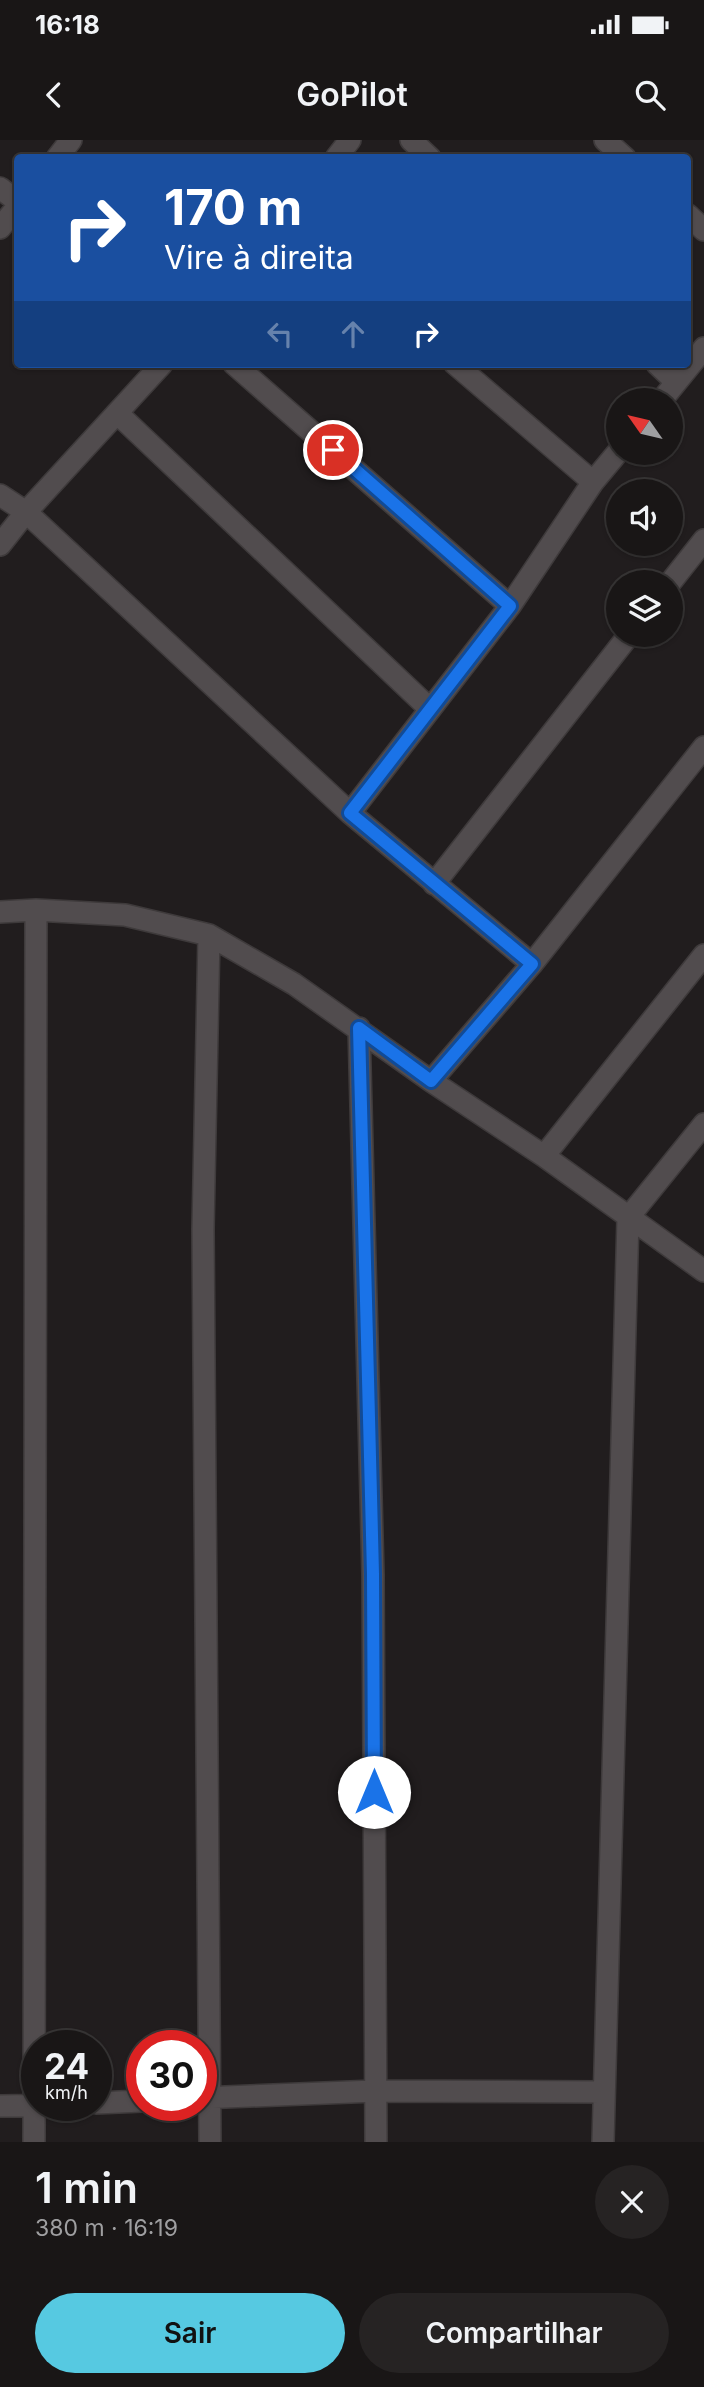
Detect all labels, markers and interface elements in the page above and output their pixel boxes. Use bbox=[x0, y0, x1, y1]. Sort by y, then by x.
text: 16:18 bbox=[35, 9, 100, 40]
text: GoPilot bbox=[296, 75, 408, 114]
icon: back bbox=[35, 76, 73, 114]
icon: search bbox=[631, 76, 669, 114]
text: 170 m bbox=[164, 178, 302, 237]
icon: right bbox=[49, 182, 140, 273]
text: Vire à direita bbox=[164, 238, 354, 277]
icon: left bbox=[261, 315, 299, 353]
icon: ahead bbox=[334, 315, 372, 353]
icon: right bbox=[407, 315, 445, 353]
north arrow bbox=[606, 388, 682, 466]
map controls bbox=[606, 388, 683, 647]
pin bbox=[303, 420, 363, 480]
icon: arrive bbox=[314, 431, 352, 469]
button: sound bbox=[606, 479, 683, 556]
button: layers bbox=[606, 570, 683, 647]
position arrow bbox=[337, 1755, 411, 1829]
speed limit sign: 30 bbox=[126, 2030, 217, 2121]
text: 24 bbox=[44, 2045, 89, 2087]
text: km/h bbox=[45, 2082, 88, 2103]
text: 1 min bbox=[35, 2162, 138, 2213]
button: close bbox=[595, 2165, 669, 2239]
text: 380 m · 16:19 bbox=[35, 2214, 178, 2242]
button: Sair bbox=[35, 2293, 345, 2373]
button: Compartilhar bbox=[359, 2293, 669, 2373]

